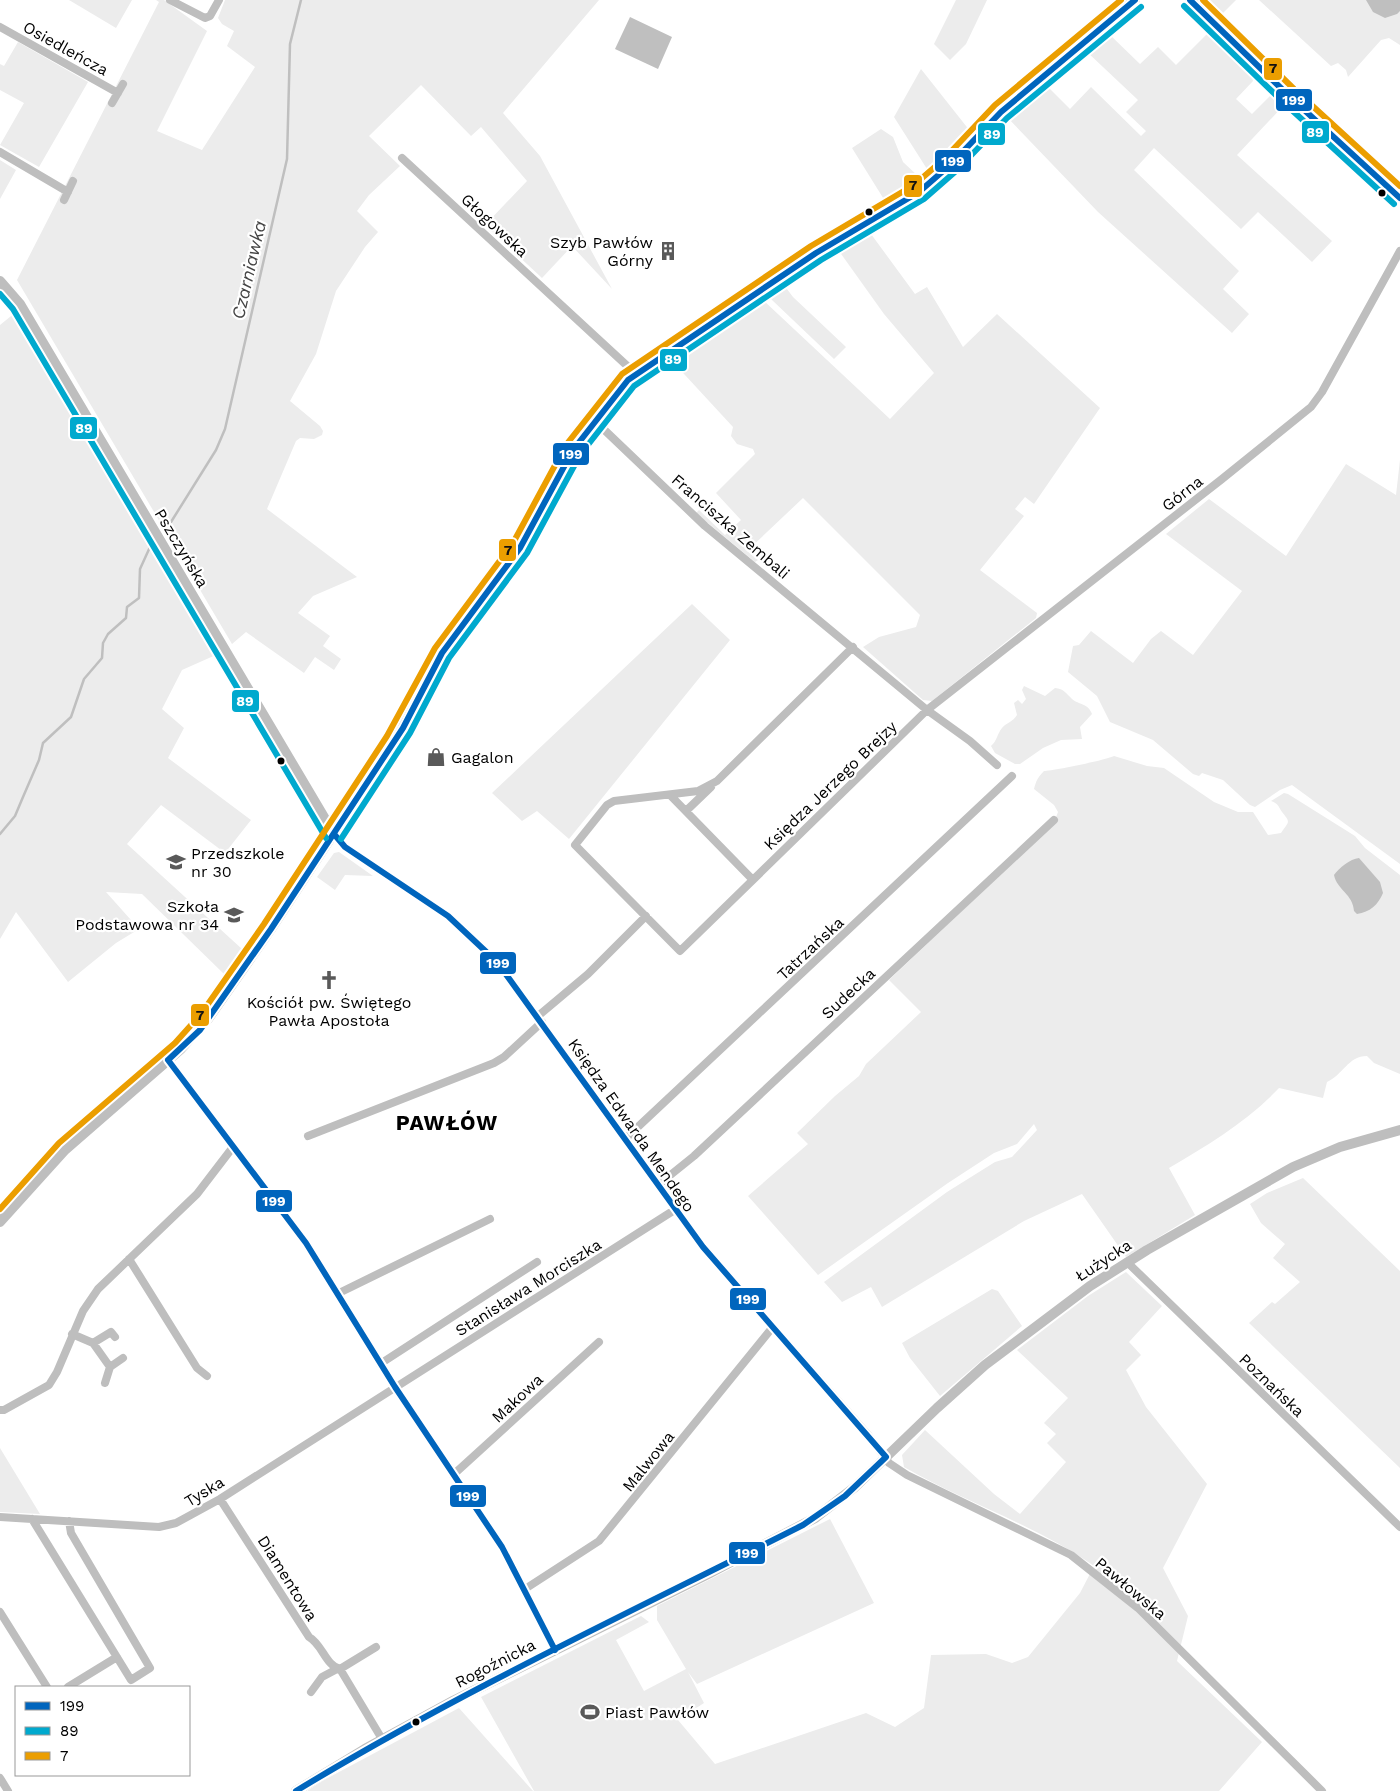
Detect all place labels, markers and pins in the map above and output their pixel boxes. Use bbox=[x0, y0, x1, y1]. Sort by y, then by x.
unlabelled marker bbox=[1377, 188, 1387, 198]
unlabelled marker bbox=[864, 207, 874, 217]
place label: Szyb Pawłów Górny bbox=[550, 233, 654, 270]
building icon: Szyb Pawłów Górny bbox=[657, 240, 679, 262]
shop icon: Gagalon bbox=[425, 746, 447, 768]
place label: Gagalon bbox=[451, 748, 514, 767]
unlabelled marker bbox=[276, 756, 286, 766]
place label: Przedszkole nr 30 bbox=[191, 844, 284, 881]
school or university icon: Przedszkole nr 30 bbox=[165, 851, 187, 873]
place label: Szkoła Podstawowa nr 34 bbox=[75, 897, 219, 934]
school or university icon: Szkoła Podstawowa nr 34 bbox=[223, 904, 245, 926]
church icon: Kościół pw. Świętego Pawła Apostoła bbox=[318, 969, 340, 991]
place label: Kościół pw. Świętego Pawła Apostoła bbox=[247, 993, 411, 1030]
sports icon: Piast Pawłów bbox=[579, 1701, 601, 1723]
place label: Piast Pawłów bbox=[605, 1703, 709, 1722]
unlabelled marker bbox=[411, 1717, 421, 1727]

